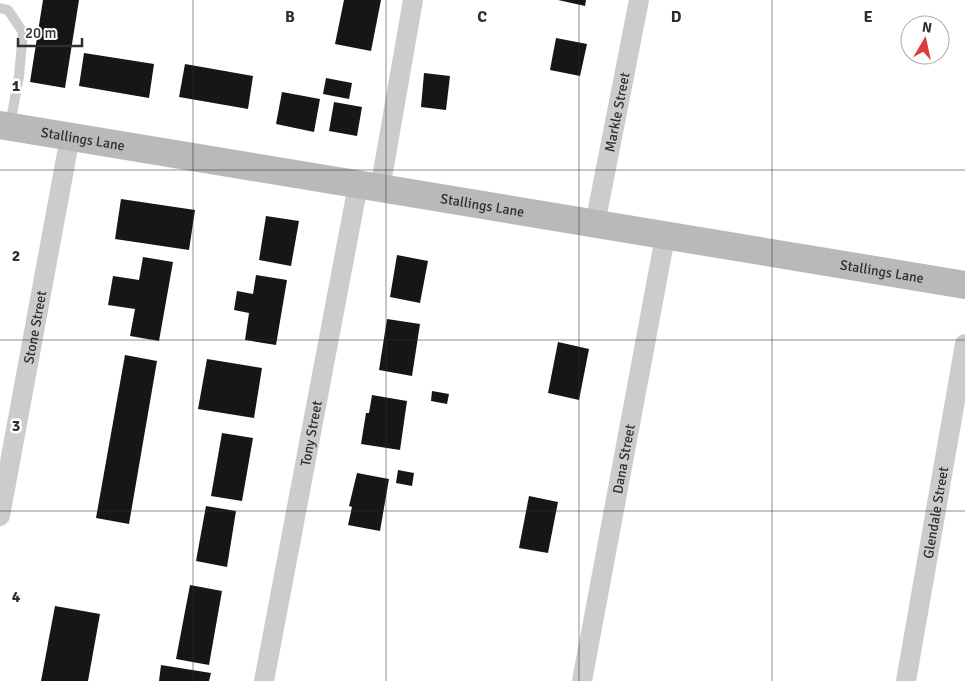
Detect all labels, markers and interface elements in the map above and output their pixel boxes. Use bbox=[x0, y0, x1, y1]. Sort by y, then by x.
text: B bbox=[285, 7, 295, 27]
text: C bbox=[477, 7, 487, 27]
text: D bbox=[671, 7, 682, 27]
text: E bbox=[863, 7, 873, 27]
scale bar bbox=[18, 15, 81, 47]
north arrow bbox=[900, 15, 950, 65]
text: N bbox=[921, 18, 933, 37]
text: 20 m bbox=[25, 24, 56, 42]
street label: Markle Street bbox=[601, 71, 634, 154]
text: 1 bbox=[12, 76, 21, 96]
street label: Stallings Lane bbox=[40, 124, 126, 155]
street label: Stallings Lane bbox=[439, 190, 526, 221]
text: 2 bbox=[12, 246, 20, 266]
street label: Stallings Lane bbox=[839, 256, 925, 287]
street label: Stone Street bbox=[20, 289, 50, 365]
street label: Tony Street bbox=[297, 399, 326, 468]
text: 3 bbox=[12, 416, 20, 436]
street label: Dana Street bbox=[609, 423, 639, 495]
street label: Glendale Street bbox=[920, 465, 952, 560]
text: 4 bbox=[12, 587, 21, 607]

